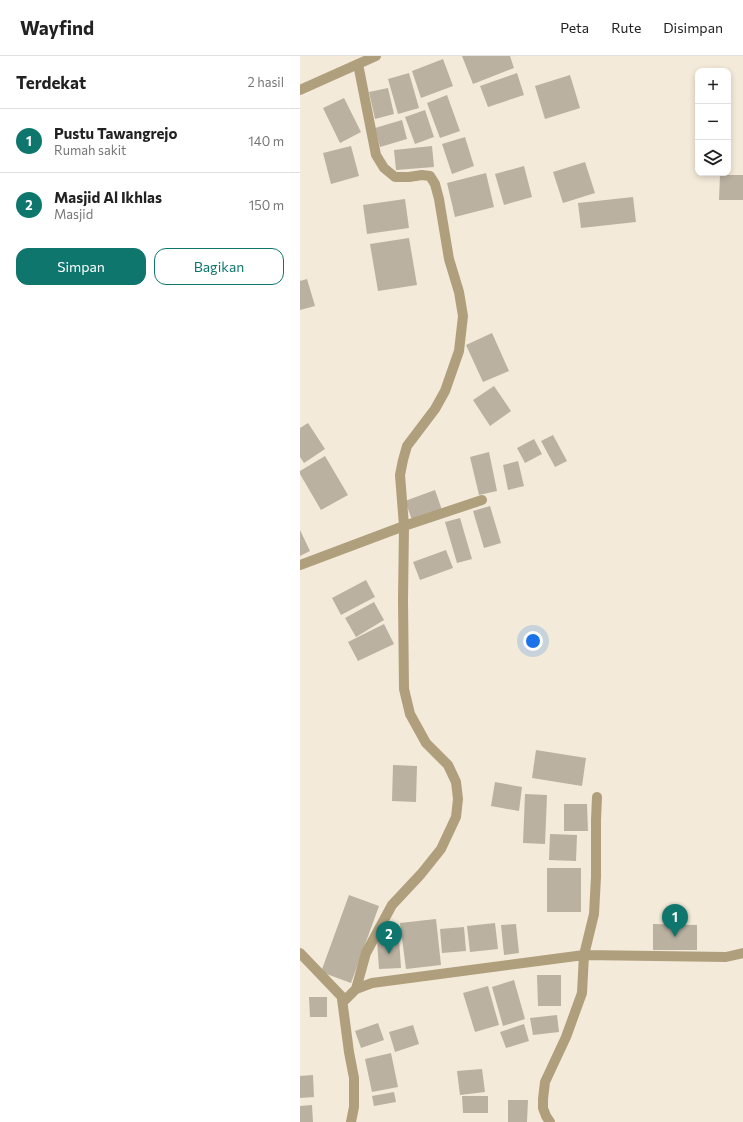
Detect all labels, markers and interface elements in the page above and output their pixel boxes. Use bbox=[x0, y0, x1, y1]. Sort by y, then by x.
text: Wayfind bbox=[20, 16, 94, 39]
text: Peta bbox=[560, 19, 589, 36]
text: Rute bbox=[611, 19, 641, 36]
text: Disimpan bbox=[663, 19, 723, 36]
map controls bbox=[695, 68, 731, 176]
button: + bbox=[695, 68, 731, 104]
text: Terdekat bbox=[16, 72, 86, 93]
text: 2 hasil bbox=[247, 74, 284, 90]
button: − bbox=[695, 104, 731, 140]
text: Pustu Tawangrejo bbox=[54, 124, 177, 142]
text: 1 bbox=[26, 133, 32, 149]
text: 140 m bbox=[248, 133, 284, 149]
button: layers bbox=[695, 140, 731, 176]
text: Rumah sakit bbox=[54, 142, 126, 158]
text: Masjid Al Ikhlas bbox=[54, 188, 162, 206]
text: 2 bbox=[25, 197, 33, 213]
text: 150 m bbox=[249, 197, 284, 213]
text: Masjid bbox=[54, 206, 93, 222]
button: Simpan bbox=[16, 248, 146, 285]
button: Bagikan bbox=[154, 248, 284, 285]
your location bbox=[523, 631, 543, 651]
pin: 1 bbox=[662, 904, 688, 937]
pin: 2 bbox=[376, 921, 402, 954]

